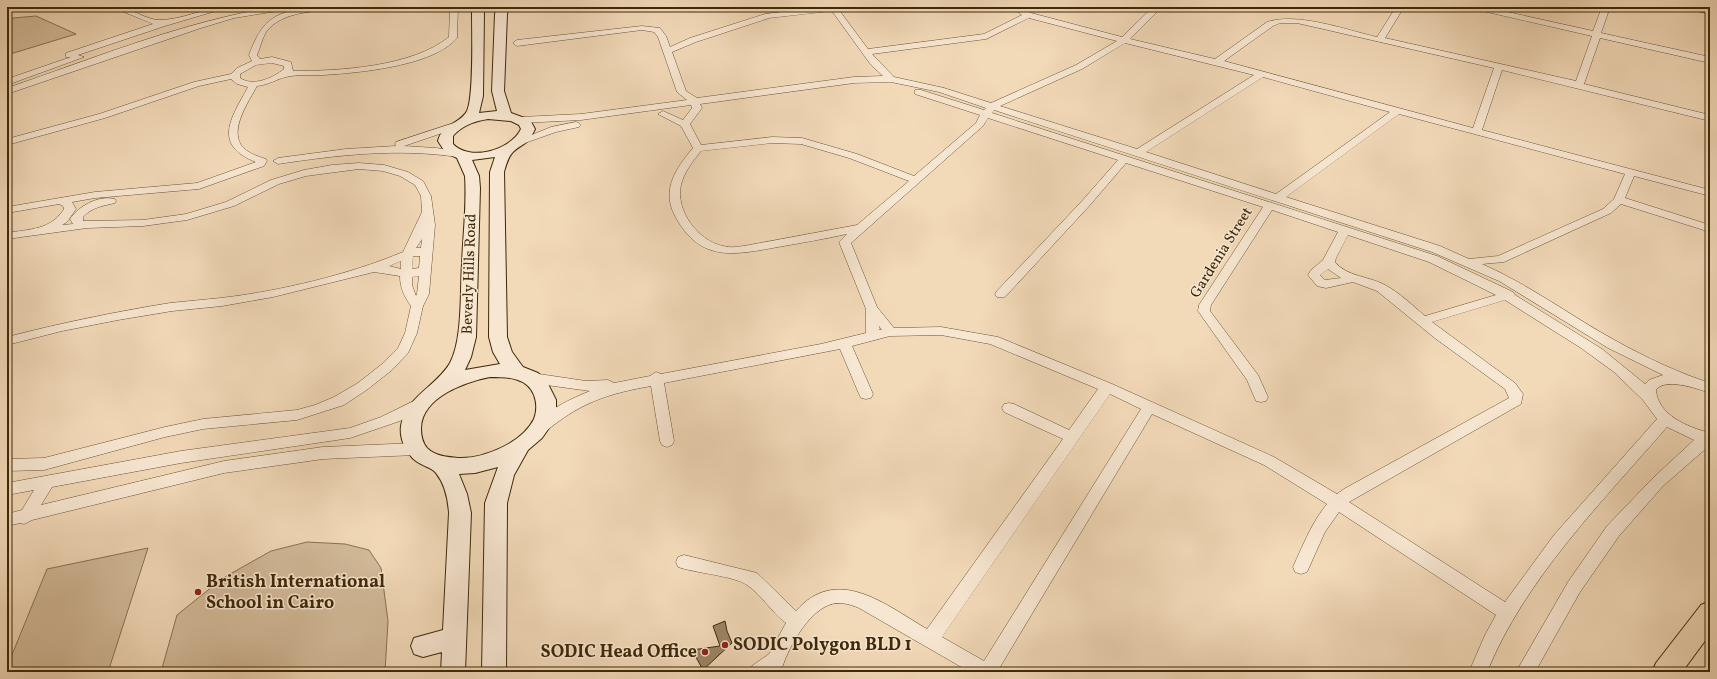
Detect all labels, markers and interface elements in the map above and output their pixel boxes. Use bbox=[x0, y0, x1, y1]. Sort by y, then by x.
street label: Gardenia Street bbox=[1186, 204, 1258, 302]
street label: Beverly Hills Road bbox=[457, 213, 483, 335]
place label: British International School in Cairo bbox=[206, 570, 385, 616]
marker: British International School in Cairo bbox=[193, 587, 203, 597]
place label: SODIC Polygon BLD 1 bbox=[733, 633, 912, 658]
place label: SODIC Head Office bbox=[541, 640, 697, 665]
marker: SODIC Polygon BLD 1 bbox=[720, 640, 730, 650]
marker: SODIC Head Office bbox=[700, 647, 710, 657]

